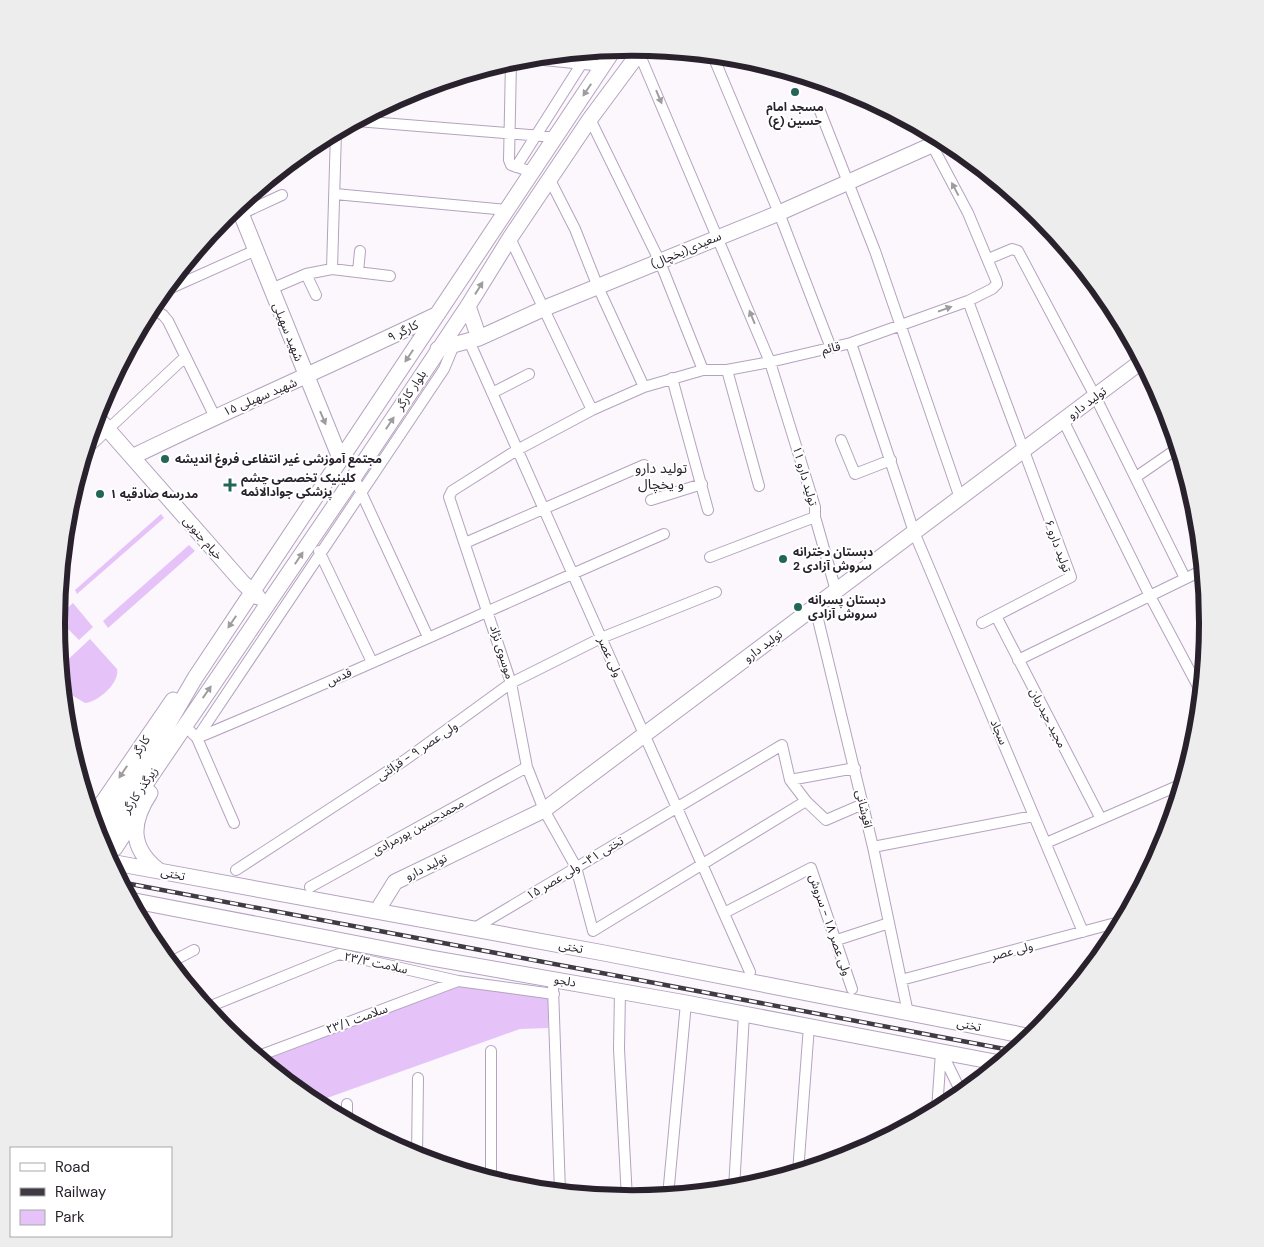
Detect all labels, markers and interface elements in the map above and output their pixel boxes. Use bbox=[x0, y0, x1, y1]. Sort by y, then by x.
one-way arrow bbox=[582, 83, 592, 97]
marker: مسجد امام حسین (ع) bbox=[789, 86, 801, 98]
one-way arrow bbox=[655, 90, 663, 104]
place label: مسجد امام حسین (ع) bbox=[766, 99, 824, 130]
one-way arrow bbox=[951, 182, 959, 196]
street label: سعیدی(یخچال) bbox=[648, 228, 724, 272]
one-way arrow bbox=[475, 281, 484, 294]
street label: شهید سهیلی bbox=[269, 300, 307, 364]
one-way arrow bbox=[938, 305, 953, 313]
one-way arrow bbox=[747, 310, 755, 324]
street label: کارگر ۹ bbox=[385, 316, 422, 345]
street label: قائم bbox=[820, 338, 842, 359]
one-way arrow bbox=[404, 349, 414, 363]
street label: بلوار کارگر bbox=[391, 367, 430, 414]
street label: شهید سهیلی ۱۵ bbox=[221, 374, 299, 420]
street label: تولید دارو bbox=[1064, 383, 1110, 423]
one-way arrow bbox=[320, 410, 327, 425]
one-way arrow bbox=[385, 416, 394, 430]
street label: تولید دارو ۱۱ bbox=[789, 444, 821, 508]
place label: مجتمع آموزشی غیر انتفاعی فروغ اندیشه bbox=[175, 451, 382, 468]
marker: مجتمع آموزشی غیر انتفاعی فروغ اندیشه bbox=[159, 453, 171, 465]
district label: تولید دارو و یخچال bbox=[635, 459, 687, 494]
place label: کلینیک تخصصی چشم پزشکی جوادالائمه bbox=[241, 470, 356, 501]
marker: کلینیک تخصصی چشم پزشکی جوادالائمه bbox=[223, 478, 237, 492]
place label: مدرسه صادقیه ۱ bbox=[110, 486, 198, 502]
marker: مدرسه صادقیه ۱ bbox=[94, 488, 106, 500]
street label: خیام جنوبی bbox=[179, 513, 226, 564]
street label: تولید دارو ۶ bbox=[1041, 517, 1075, 575]
place label: دبستان دخترانه سروش آزادی 2 bbox=[793, 544, 873, 574]
one-way arrow bbox=[294, 551, 304, 565]
marker: دبستان دخترانه سروش آزادی 2 bbox=[777, 553, 789, 565]
place label: دبستان پسرانه سروش آزادی bbox=[808, 592, 886, 622]
marker: دبستان پسرانه سروش آزادی bbox=[792, 601, 804, 613]
one-way arrow bbox=[227, 616, 236, 629]
street label: موسوی نژاد bbox=[486, 623, 518, 681]
street label: تولید دارو bbox=[740, 626, 786, 666]
street label: ولی عصر bbox=[594, 633, 626, 680]
street label: قدس bbox=[324, 664, 354, 690]
one-way arrow bbox=[202, 685, 212, 698]
street label: مجید حیدریان bbox=[1026, 685, 1070, 751]
street label: سجاد bbox=[987, 717, 1011, 747]
street label: ولی عصر ۹ - قرائتی bbox=[373, 718, 461, 784]
street label: کارگر bbox=[128, 732, 154, 760]
street label: زیرگذر کارگر bbox=[118, 764, 161, 817]
one-way arrow bbox=[118, 765, 128, 779]
street label: اقوشانی bbox=[852, 788, 876, 830]
street label: محمدحسین پورمرادی bbox=[369, 795, 467, 859]
street label: تختی ۴۱- ولی عصر ۱۵ bbox=[523, 832, 627, 903]
street label: تولید دارو bbox=[402, 850, 450, 884]
street label: تختی bbox=[159, 864, 187, 884]
street label: ولی عصر ۱۸ - سروش bbox=[805, 872, 855, 978]
street label: تختی bbox=[557, 937, 585, 957]
street label: ولی عصر bbox=[988, 938, 1035, 965]
street label: سلامت ۲۳/۳ bbox=[343, 948, 409, 978]
street label: دلجو bbox=[553, 971, 578, 991]
street label: سلامت ۲۳/۱ bbox=[324, 1000, 390, 1038]
street label: تختی bbox=[955, 1015, 983, 1035]
legend bbox=[10, 1147, 172, 1237]
text: Road bbox=[55, 1157, 90, 1177]
text: Railway bbox=[55, 1182, 107, 1202]
text: Park bbox=[55, 1207, 85, 1227]

